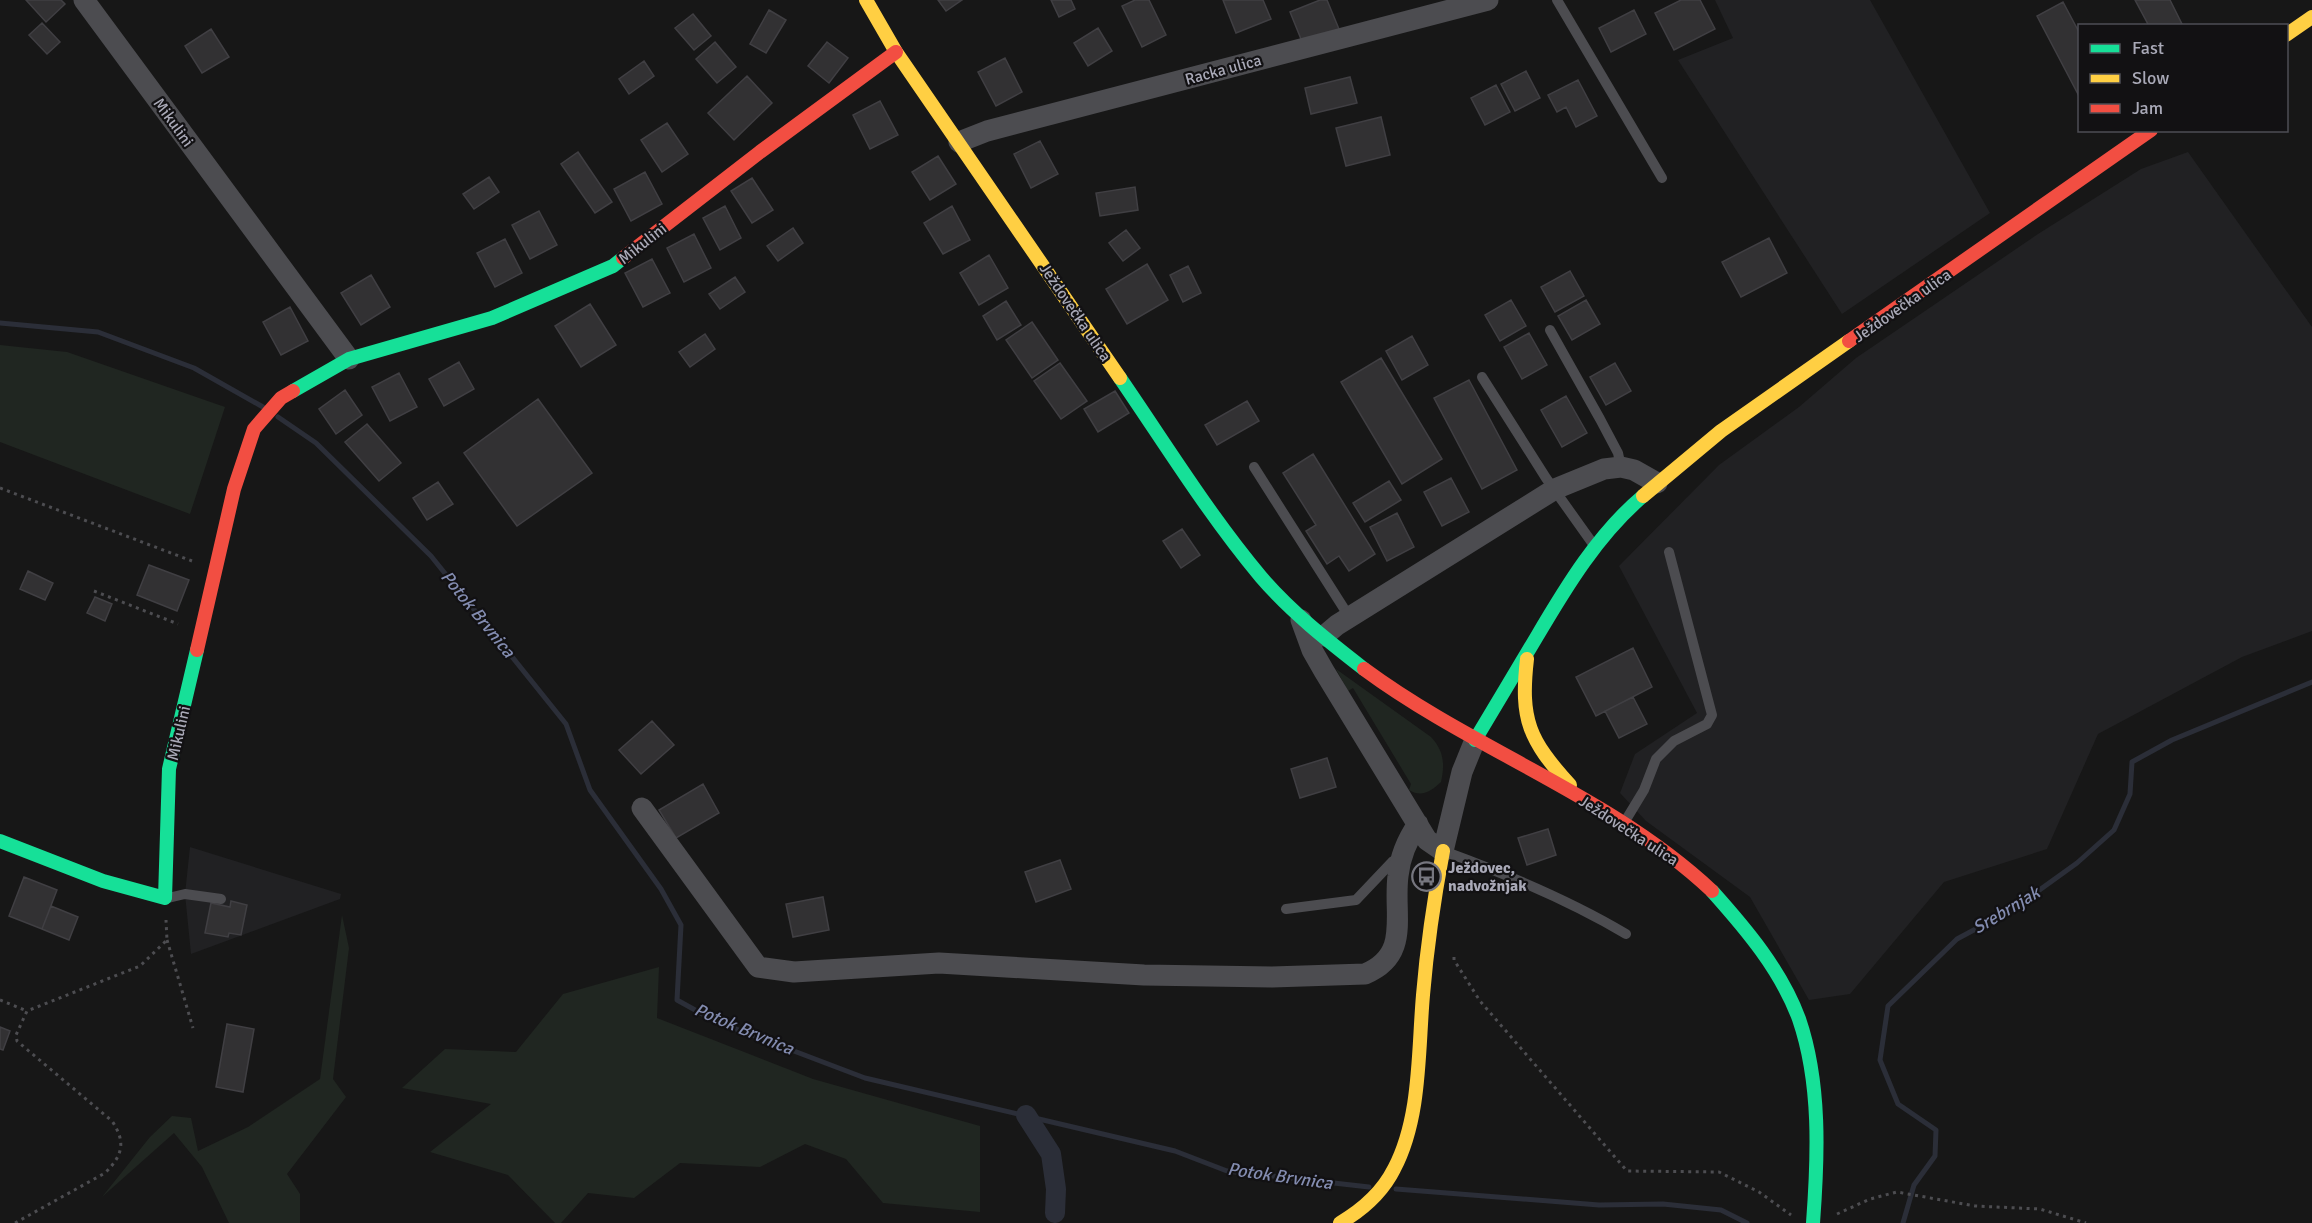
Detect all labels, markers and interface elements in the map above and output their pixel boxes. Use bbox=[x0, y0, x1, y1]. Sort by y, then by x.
legend bbox=[2078, 24, 2288, 132]
text: Fast bbox=[2132, 37, 2164, 59]
street label: Racka ulica bbox=[1183, 50, 1264, 90]
text: Slow bbox=[2132, 67, 2169, 89]
street label: Mikulini bbox=[149, 94, 198, 151]
text: Jam bbox=[2132, 97, 2163, 119]
street label: Mikulini bbox=[614, 219, 671, 269]
street label: Ježdovečka ulica bbox=[1035, 259, 1115, 366]
street label: Ježdovečka ulica bbox=[1850, 265, 1955, 347]
water label: Potok Brvnica bbox=[436, 566, 520, 663]
street label: Mikulini bbox=[163, 704, 195, 763]
street label: Ježdovečka ulica bbox=[1575, 791, 1682, 870]
place label: Ježdovec, nadvožnjak bbox=[1448, 858, 1527, 896]
bus stop icon: Ježdovec, nadvožnjak bbox=[1411, 860, 1443, 892]
water label: Srebrnjak bbox=[1968, 880, 2045, 939]
water label: Potok Brvnica bbox=[691, 998, 798, 1060]
water label: Potok Brvnica bbox=[1226, 1158, 1335, 1194]

